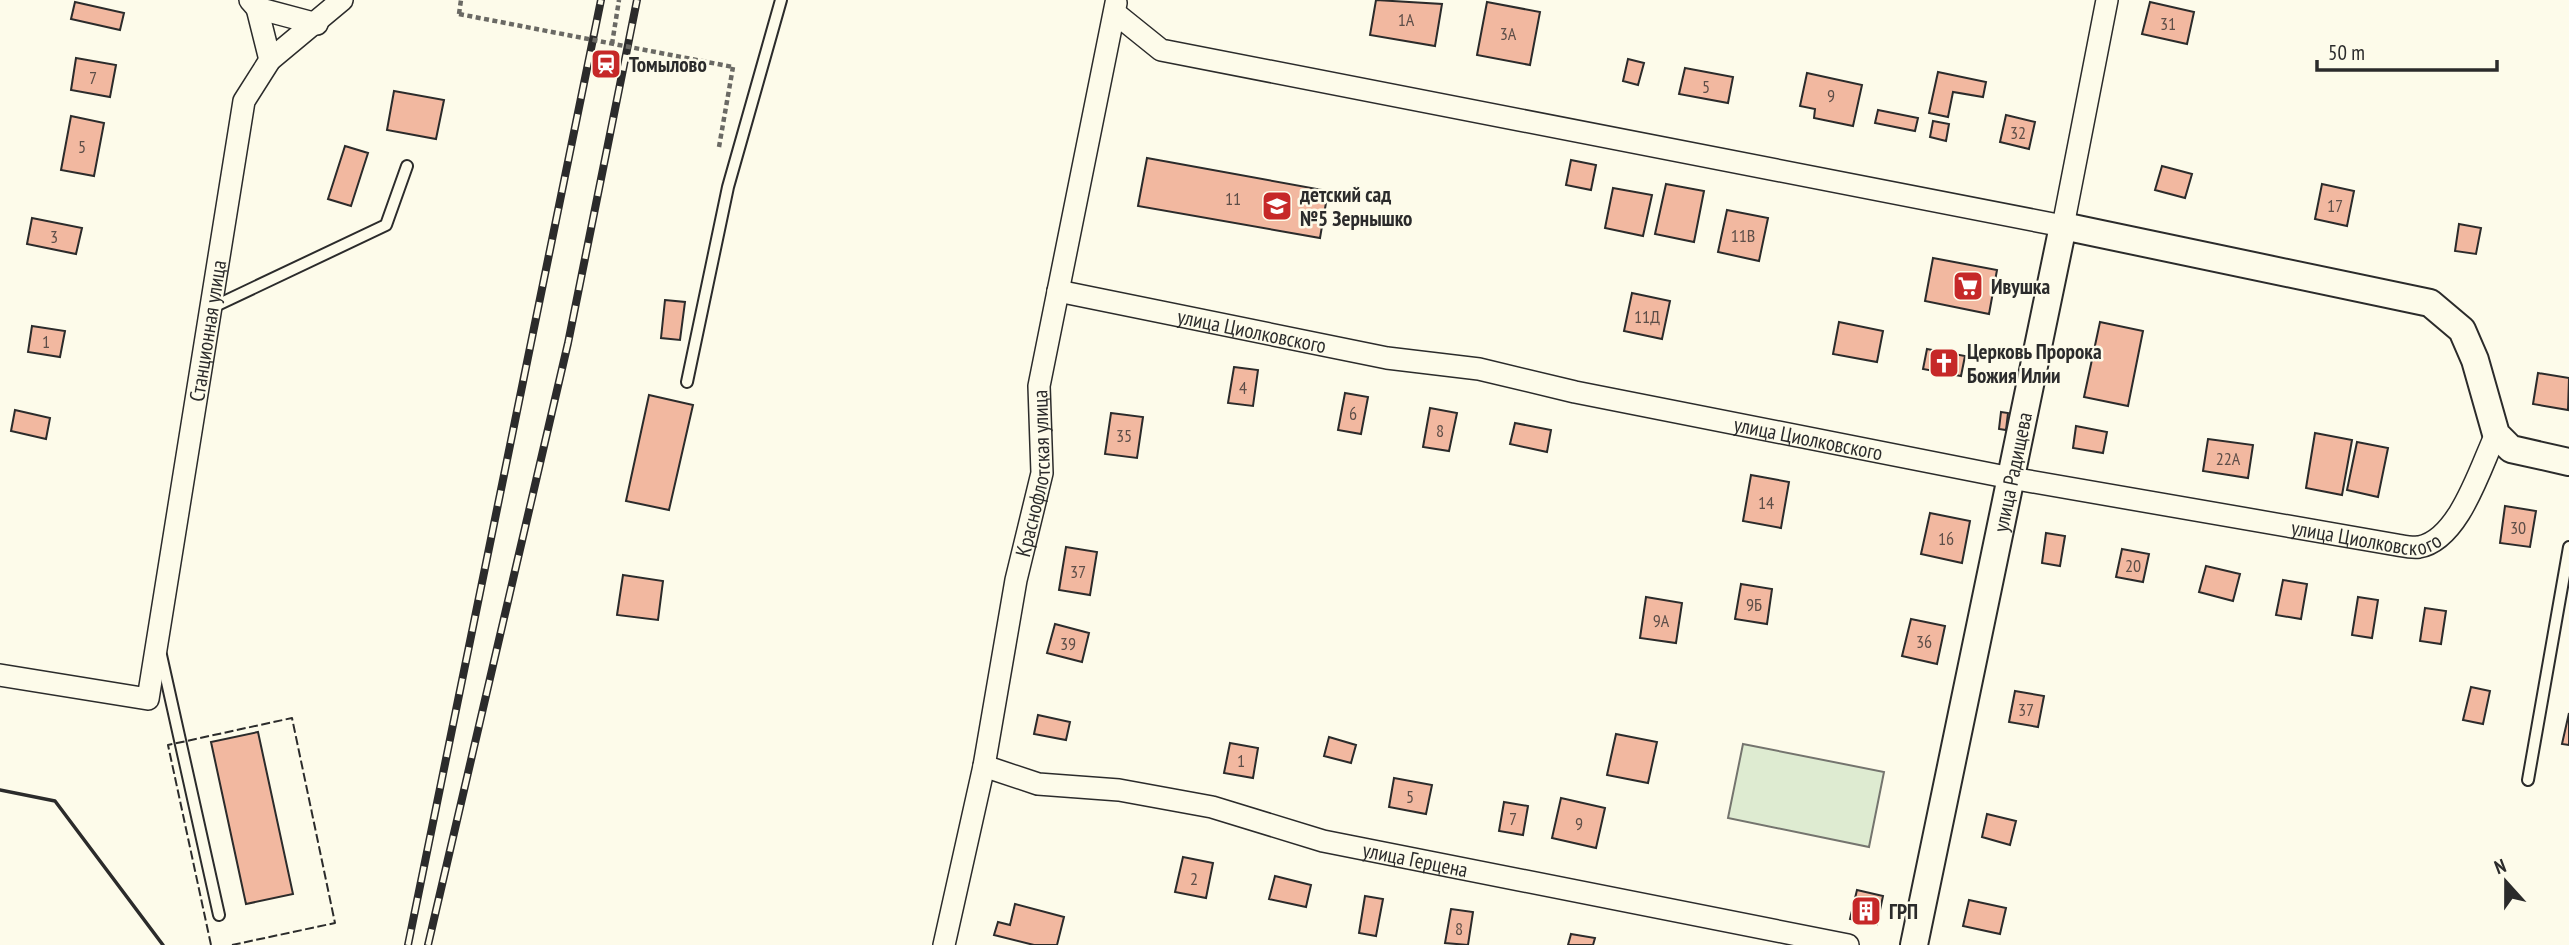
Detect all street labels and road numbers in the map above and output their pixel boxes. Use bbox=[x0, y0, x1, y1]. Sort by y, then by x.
street label: Станционная улица bbox=[182, 258, 232, 403]
street label: улица Циолковского bbox=[1175, 302, 1329, 359]
street label: Краснофлотская улица bbox=[1009, 390, 1056, 559]
street label: улица Циолковского bbox=[1732, 410, 1885, 466]
street label: улица Радищева bbox=[1986, 410, 2038, 534]
street label: улица Циолковского bbox=[2289, 513, 2446, 561]
street label: улица Герцена bbox=[1361, 836, 1470, 883]

